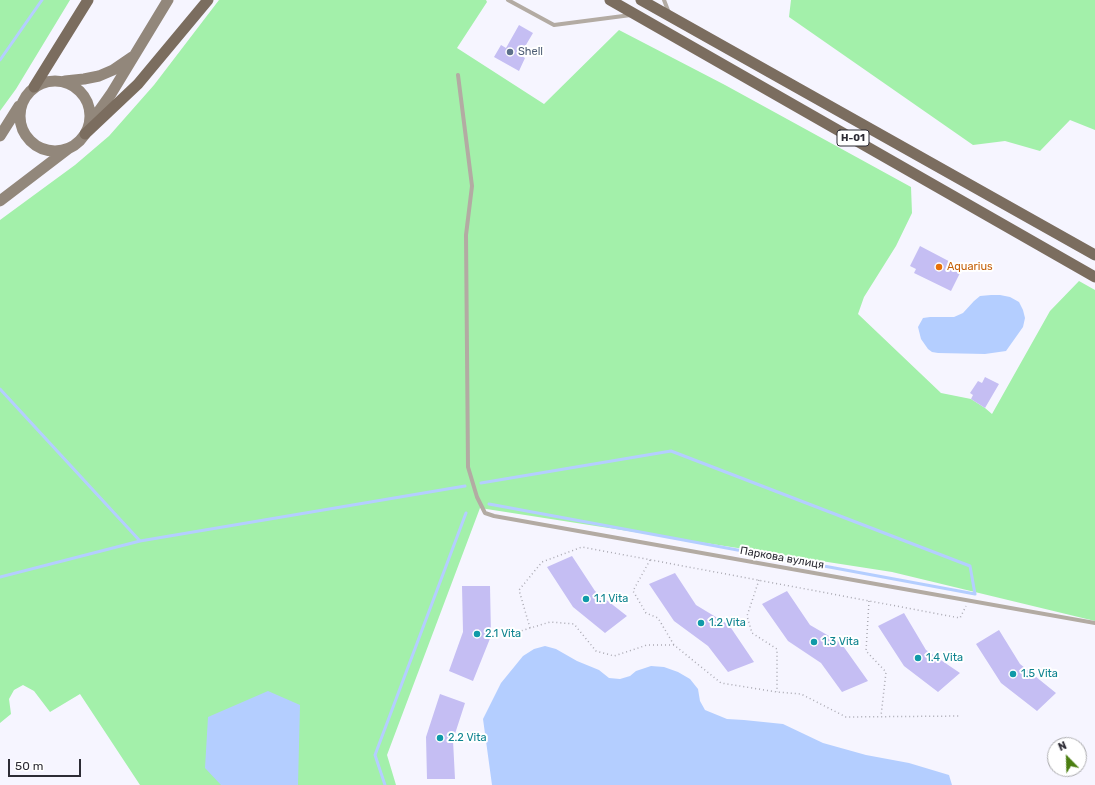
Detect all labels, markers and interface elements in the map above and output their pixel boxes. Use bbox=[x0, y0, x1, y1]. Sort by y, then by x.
place label: Shell bbox=[518, 45, 543, 59]
marker: Shell bbox=[505, 47, 515, 57]
road number: Н-01 bbox=[837, 130, 869, 146]
place label: Aquarius bbox=[947, 260, 993, 274]
marker: Aquarius bbox=[934, 262, 944, 272]
street label: Паркова вулиця bbox=[739, 544, 825, 572]
place label: 1.1 Vita bbox=[594, 592, 628, 606]
marker: 1.1 Vita bbox=[581, 594, 591, 604]
place label: 1.2 Vita bbox=[709, 616, 746, 630]
marker: 1.2 Vita bbox=[696, 618, 706, 628]
place label: 2.1 Vita bbox=[485, 627, 521, 641]
marker: 2.1 Vita bbox=[472, 629, 482, 639]
place label: 1.3 Vita bbox=[822, 635, 859, 649]
marker: 1.3 Vita bbox=[809, 637, 819, 647]
place label: 1.4 Vita bbox=[926, 651, 963, 665]
marker: 1.4 Vita bbox=[913, 653, 923, 663]
place label: 1.5 Vita bbox=[1021, 667, 1058, 681]
marker: 1.5 Vita bbox=[1008, 669, 1018, 679]
place label: 2.2 Vita bbox=[448, 731, 487, 745]
marker: 2.2 Vita bbox=[435, 733, 445, 743]
north arrow bbox=[1047, 737, 1087, 777]
text: N bbox=[1056, 739, 1069, 754]
scale bar bbox=[10, 751, 83, 777]
text: 50 m bbox=[15, 759, 43, 773]

